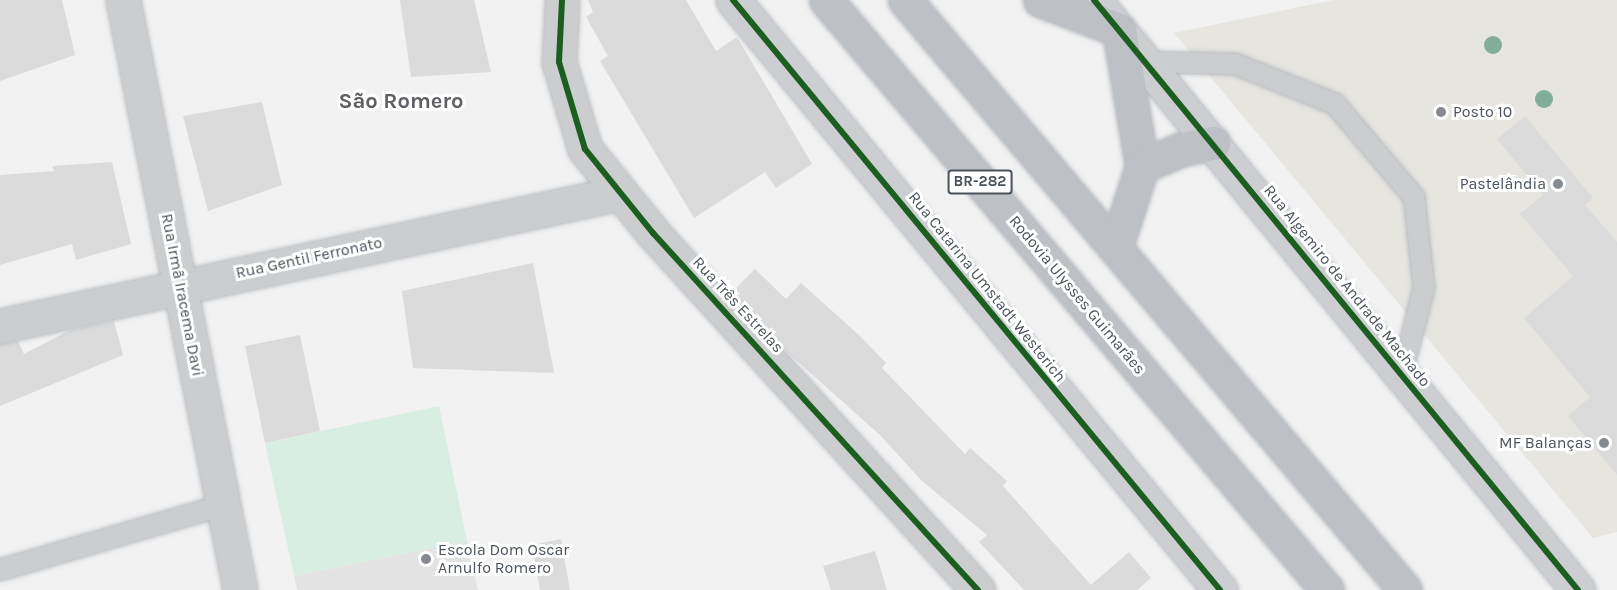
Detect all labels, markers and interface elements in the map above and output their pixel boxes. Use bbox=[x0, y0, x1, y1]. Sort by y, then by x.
district label: São Romero bbox=[338, 89, 464, 115]
place label: Posto 10 bbox=[1453, 102, 1512, 122]
marker: Posto 10 bbox=[1434, 105, 1448, 119]
road number: BR-282 bbox=[947, 170, 1013, 194]
place label: Pastelândia bbox=[1460, 174, 1546, 194]
marker: Pastelândia bbox=[1551, 177, 1565, 191]
street label: Rua Algemiro de Andrade Machado bbox=[1260, 181, 1434, 391]
street label: Rua Catarina Umstadt Westerich bbox=[904, 188, 1070, 386]
street label: Rua Irmã Iracema Davi bbox=[157, 212, 207, 378]
street label: Rodovia Ulysses Guimarães bbox=[1005, 212, 1149, 378]
street label: Rua Gentil Ferronato bbox=[234, 233, 384, 283]
street label: Rua Três Estrelas bbox=[689, 253, 787, 357]
place label: MF Balanças bbox=[1499, 433, 1592, 453]
marker: MF Balanças bbox=[1597, 436, 1611, 450]
place label: Escola Dom Oscar Arnulfo Romero bbox=[438, 540, 569, 578]
marker: Escola Dom Oscar Arnulfo Romero bbox=[419, 552, 433, 566]

